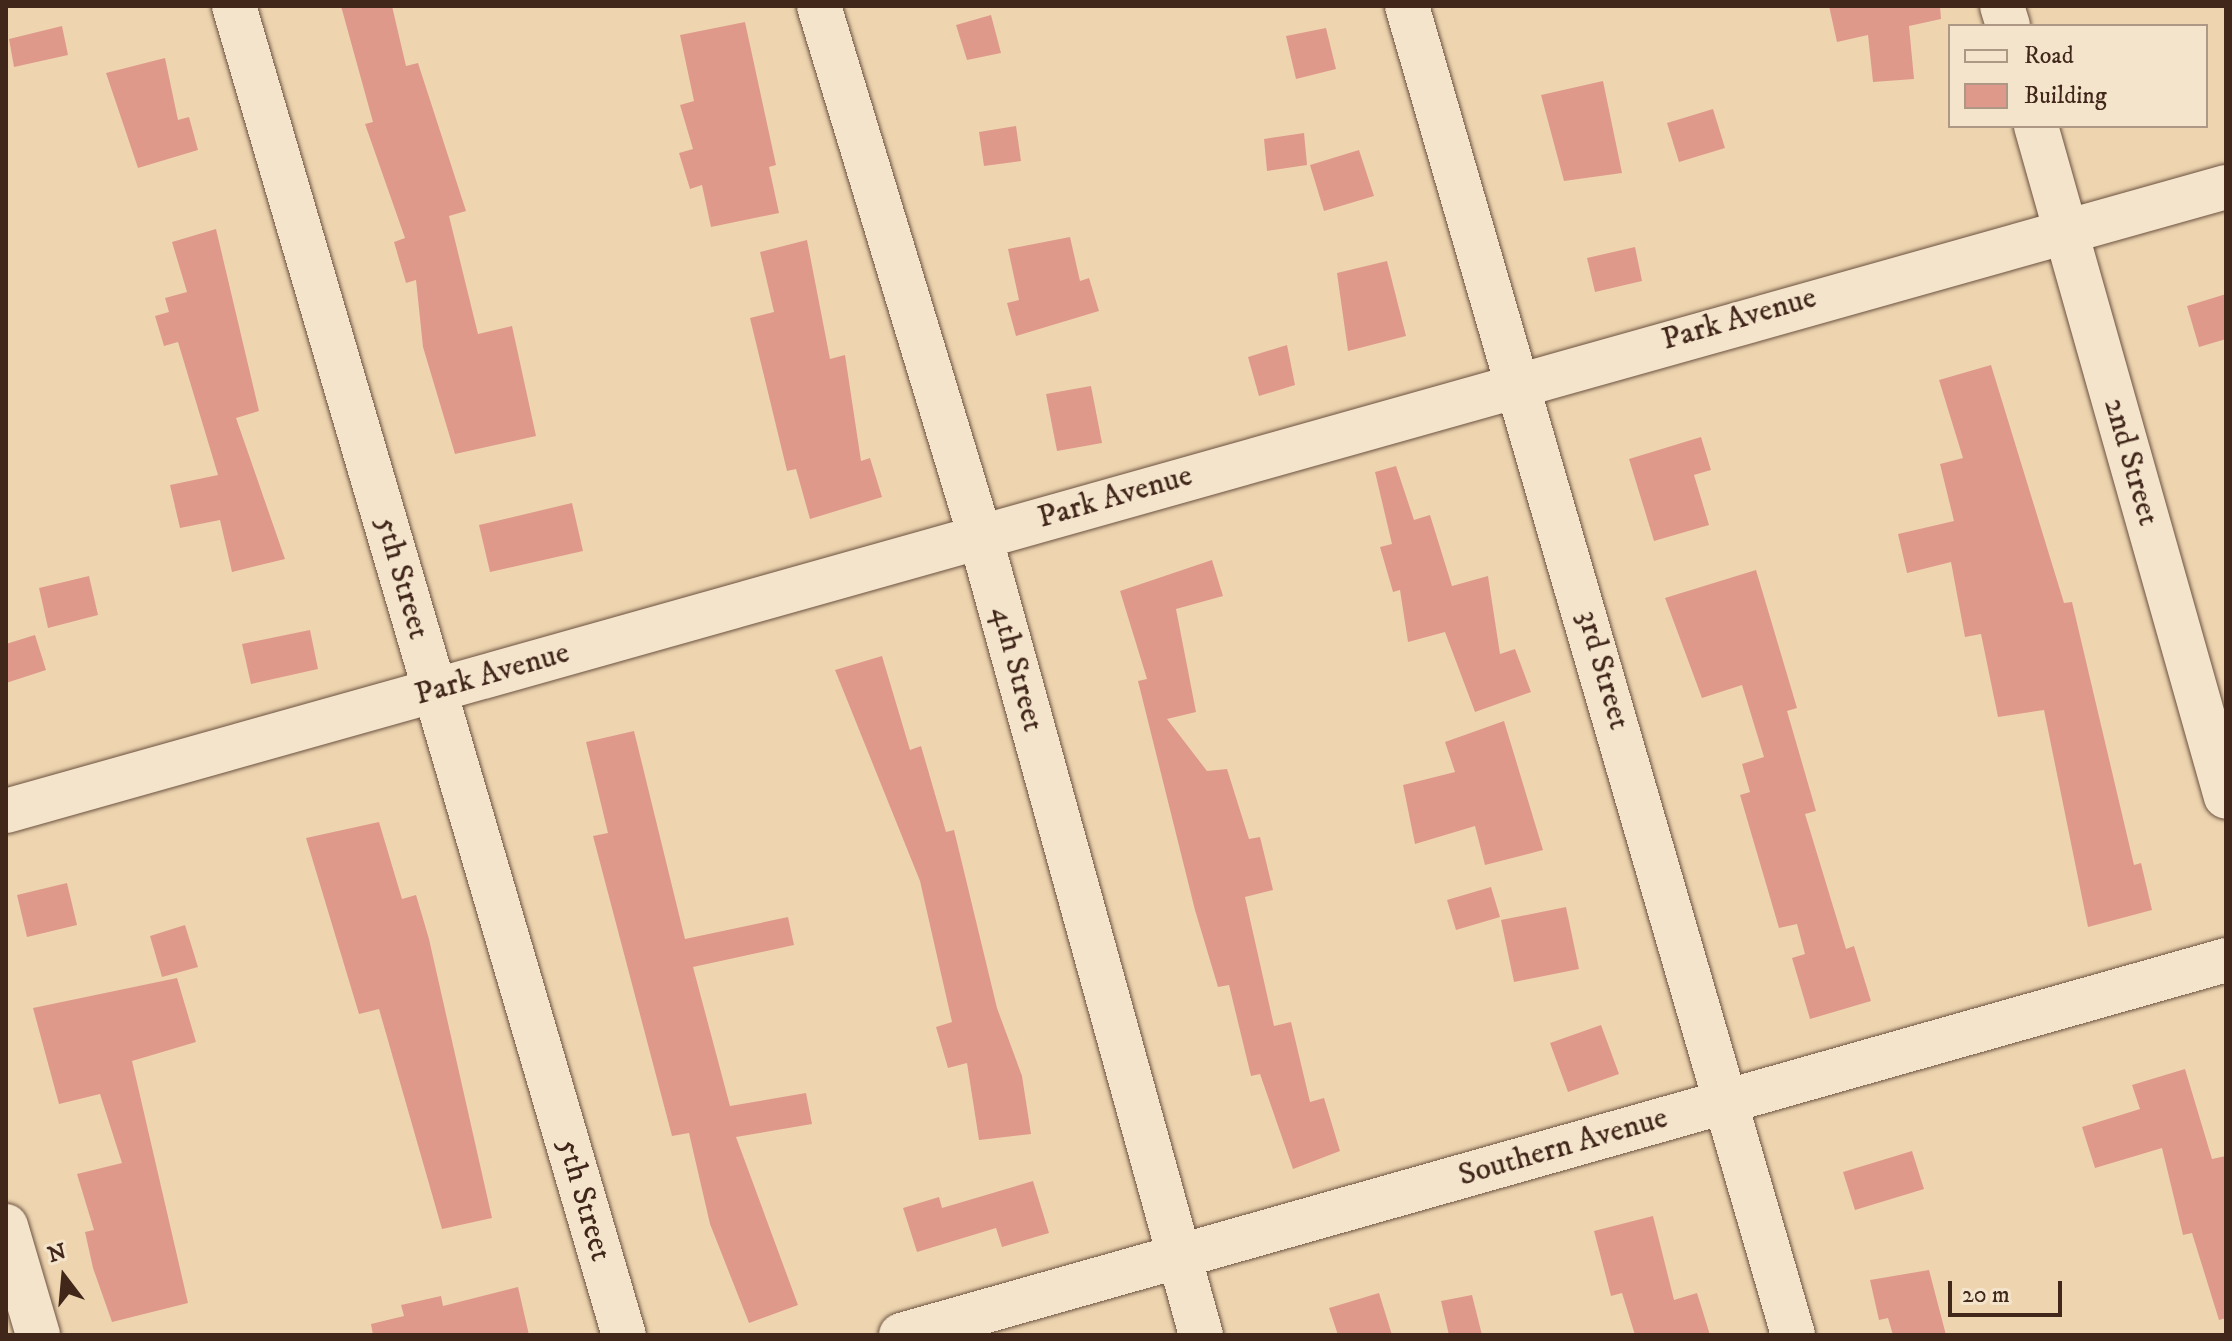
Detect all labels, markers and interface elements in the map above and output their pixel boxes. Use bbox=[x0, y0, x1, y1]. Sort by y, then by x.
legend bbox=[1948, 24, 2208, 128]
text: Road bbox=[2024, 41, 2074, 71]
text: Building bbox=[2024, 81, 2107, 111]
street label: Park Avenue bbox=[1657, 279, 1821, 359]
street label: 2nd Street bbox=[2095, 394, 2167, 530]
street label: Park Avenue bbox=[1033, 457, 1197, 537]
street label: 5th Street bbox=[366, 512, 438, 644]
street label: 4th Street bbox=[982, 602, 1052, 736]
street label: 3rd Street bbox=[1568, 606, 1638, 734]
street label: Park Avenue bbox=[410, 634, 574, 714]
street label: Southern Avenue bbox=[1454, 1099, 1672, 1195]
street label: 5th Street bbox=[548, 1134, 620, 1266]
north arrow bbox=[24, 1237, 104, 1317]
text: N bbox=[45, 1238, 70, 1269]
scale bar bbox=[1952, 1265, 2066, 1315]
text: 20 m bbox=[1962, 1280, 2010, 1310]

